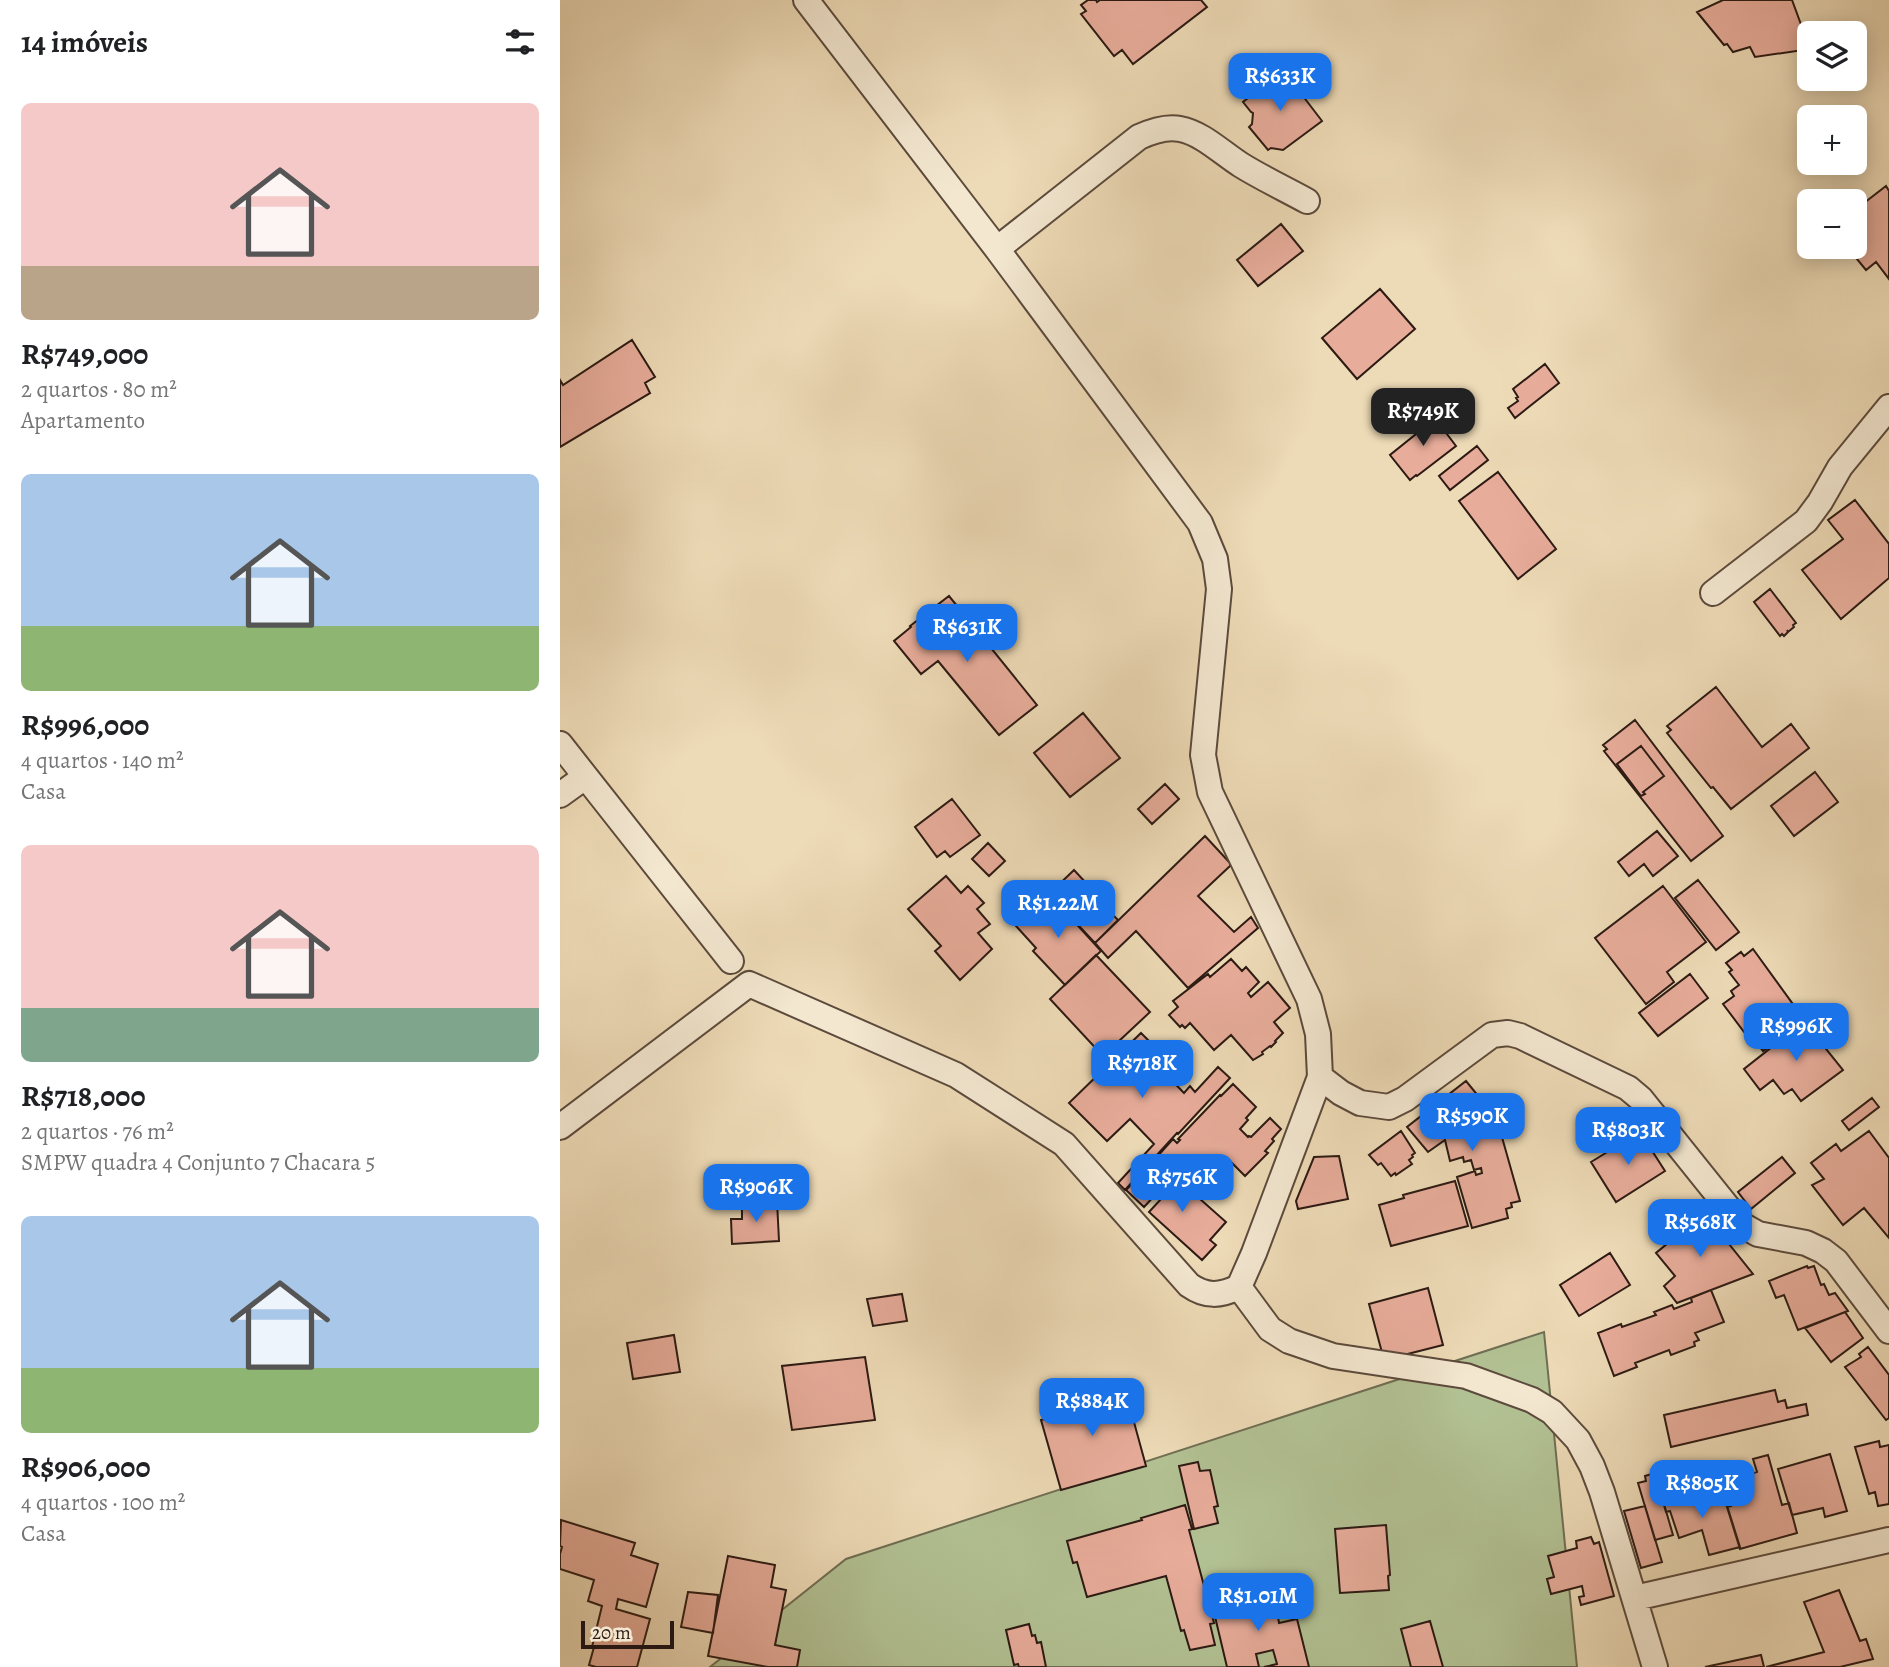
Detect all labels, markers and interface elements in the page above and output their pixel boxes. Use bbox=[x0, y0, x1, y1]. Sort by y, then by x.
map controls bbox=[1797, 21, 1867, 259]
button: layers bbox=[1797, 21, 1867, 91]
text: 14 imóveis bbox=[21, 22, 148, 62]
icon: filters bbox=[501, 23, 539, 61]
pin: R$633K bbox=[1223, 54, 1337, 113]
text: R$633K bbox=[1244, 60, 1316, 91]
button: + bbox=[1797, 105, 1867, 175]
icon: home bbox=[217, 149, 343, 275]
button: − bbox=[1797, 189, 1867, 259]
text: R$749,000 bbox=[21, 334, 148, 374]
text: 2 quartos · 80 m² bbox=[21, 374, 177, 405]
pin: R$749K bbox=[1366, 388, 1480, 448]
text: R$749K bbox=[1387, 395, 1459, 426]
text: Apartamento bbox=[21, 405, 145, 436]
icon: home bbox=[217, 520, 343, 646]
pin: R$631K bbox=[910, 604, 1024, 664]
text: R$631K bbox=[932, 611, 1002, 642]
text: R$996,000 bbox=[21, 705, 149, 745]
text: 4 quartos · 140 m² bbox=[21, 745, 184, 776]
text: Casa bbox=[21, 776, 66, 807]
pin: R$1.22M bbox=[993, 880, 1123, 940]
text: R$1.22M bbox=[1017, 887, 1099, 918]
icon: home bbox=[217, 891, 343, 1017]
pin: R$996K bbox=[1739, 1004, 1853, 1063]
text: R$996K bbox=[1760, 1010, 1832, 1041]
pin: R$718K bbox=[1085, 1040, 1199, 1100]
text: R$718K bbox=[1107, 1047, 1177, 1078]
text: R$718,000 bbox=[21, 1076, 146, 1116]
pin: R$590K bbox=[1415, 1094, 1529, 1153]
text: R$590K bbox=[1436, 1100, 1508, 1131]
pin: R$803K bbox=[1571, 1108, 1685, 1167]
text: R$803K bbox=[1591, 1114, 1665, 1145]
text: 2 quartos · 76 m² bbox=[21, 1116, 174, 1147]
text: SMPW quadra 4 Conjunto 7 Chacara 5 bbox=[21, 1147, 375, 1178]
pin: R$756K bbox=[1125, 1154, 1239, 1214]
text: R$756K bbox=[1147, 1161, 1217, 1192]
pin: R$906K bbox=[699, 1164, 813, 1224]
text: R$906K bbox=[719, 1171, 793, 1202]
pin: R$568K bbox=[1643, 1200, 1757, 1259]
text: R$568K bbox=[1664, 1206, 1736, 1237]
icon: home bbox=[217, 1262, 343, 1388]
pin: R$884K bbox=[1035, 1378, 1149, 1438]
text: R$884K bbox=[1055, 1385, 1129, 1416]
text: R$906,000 bbox=[21, 1447, 151, 1487]
pin: R$805K bbox=[1645, 1460, 1759, 1520]
text: R$805K bbox=[1665, 1467, 1739, 1498]
text: 4 quartos · 100 m² bbox=[21, 1487, 185, 1518]
text: Casa bbox=[21, 1518, 66, 1549]
pin: R$1.01M bbox=[1193, 1574, 1323, 1633]
text: R$1.01M bbox=[1218, 1580, 1298, 1611]
scale bar bbox=[581, 1618, 674, 1650]
text: 20 m bbox=[592, 1620, 631, 1646]

